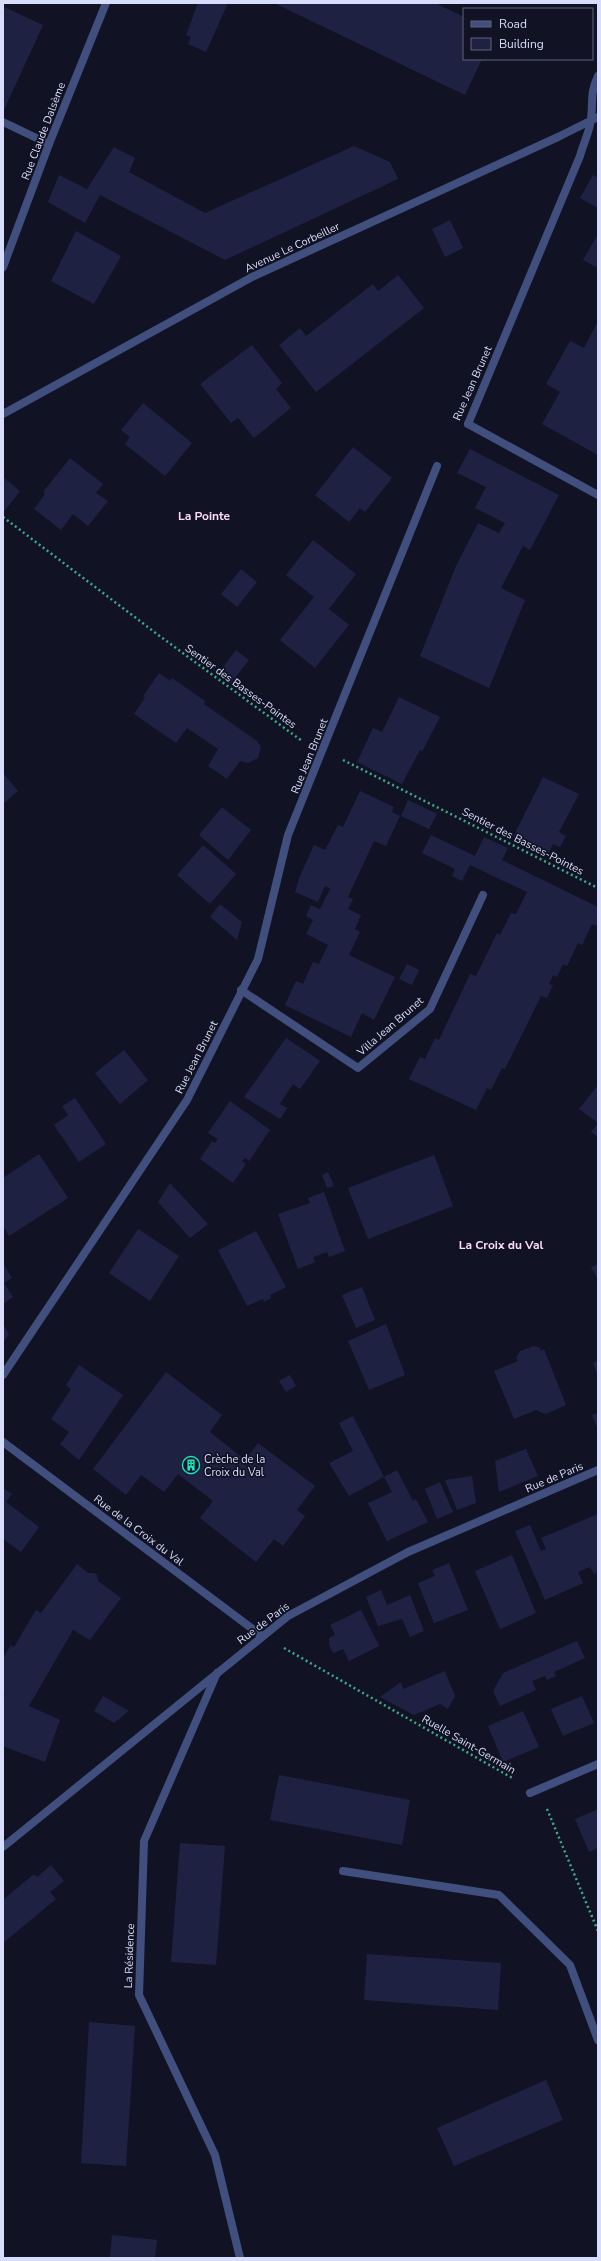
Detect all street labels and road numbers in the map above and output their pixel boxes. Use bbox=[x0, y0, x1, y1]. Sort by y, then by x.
street label: Rue Claude Dalsème bbox=[18, 80, 69, 182]
street label: Avenue Le Corbeiller bbox=[242, 219, 342, 276]
street label: Rue Jean Brunet bbox=[449, 343, 496, 423]
street label: Sentier des Basses-Pointes bbox=[182, 641, 300, 732]
street label: Rue Jean Brunet bbox=[288, 716, 331, 796]
street label: Sentier des Basses-Pointes bbox=[459, 804, 586, 879]
street label: Villa Jean Brunet bbox=[353, 993, 427, 1060]
street label: Rue Jean Brunet bbox=[172, 1018, 221, 1096]
street label: Rue de Paris bbox=[523, 1459, 585, 1496]
street label: Rue de la Croix du Val bbox=[91, 1492, 187, 1570]
street label: Rue de Paris bbox=[234, 1599, 292, 1648]
street label: Ruelle Saint-Germain bbox=[419, 1711, 518, 1777]
street label: La Résidence bbox=[121, 1923, 138, 1989]

